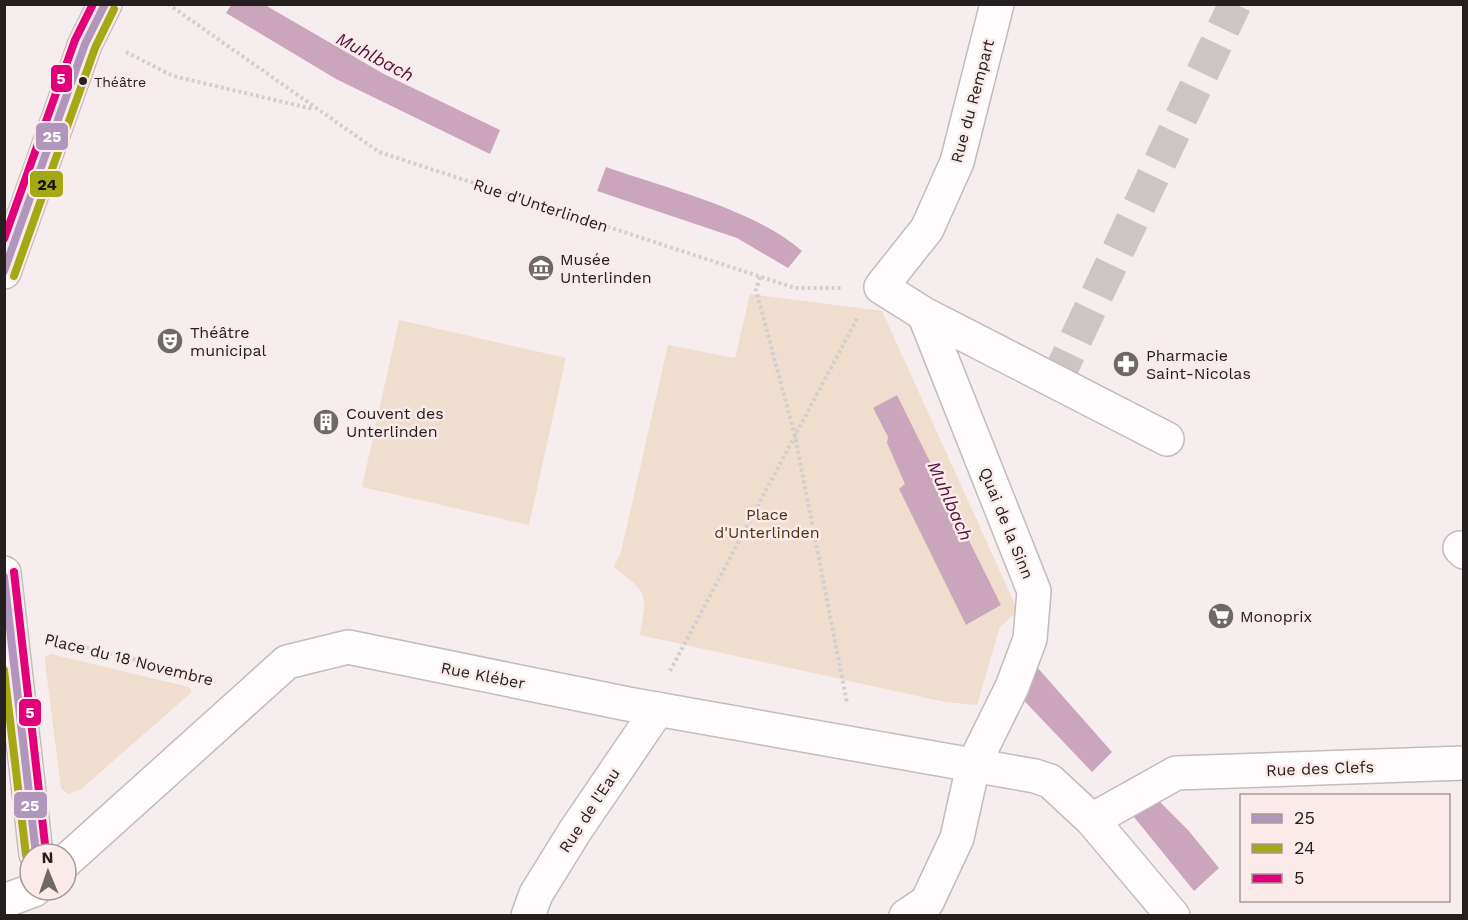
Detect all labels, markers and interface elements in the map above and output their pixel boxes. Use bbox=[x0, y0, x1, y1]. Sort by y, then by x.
water label: Muhlbach bbox=[333, 27, 418, 86]
street label: Rue du Rempart bbox=[947, 37, 998, 165]
line badge: 5 bbox=[50, 64, 73, 93]
text: 5 bbox=[56, 69, 66, 88]
place label: Théâtre bbox=[94, 74, 146, 90]
marker: Théâtre bbox=[77, 75, 89, 87]
line badge: 25 bbox=[35, 122, 69, 151]
text: 25 bbox=[43, 127, 61, 146]
line badge: 24 bbox=[29, 170, 64, 198]
text: 24 bbox=[37, 175, 57, 194]
street label: Rue d'Unterlinden bbox=[471, 175, 611, 236]
place label: Musée Unterlinden bbox=[560, 250, 652, 287]
museum icon: Musée Unterlinden bbox=[526, 253, 556, 283]
place label: Théâtre municipal bbox=[190, 323, 267, 360]
theatre icon: Théâtre municipal bbox=[155, 326, 185, 356]
place label: Pharmacie Saint-Nicolas bbox=[1146, 346, 1251, 383]
pharmacy icon: Pharmacie Saint-Nicolas bbox=[1111, 349, 1141, 379]
place label: Couvent des Unterlinden bbox=[346, 404, 444, 441]
building icon: Couvent des Unterlinden bbox=[311, 407, 341, 437]
water label: Muhlbach bbox=[924, 458, 977, 544]
street label: Quai de la Sinn bbox=[976, 465, 1038, 582]
park label: Place d'Unterlinden bbox=[714, 505, 820, 542]
supermarket icon: Monoprix bbox=[1206, 601, 1236, 631]
place label: Monoprix bbox=[1240, 607, 1312, 626]
street label: Place du 18 Novembre bbox=[42, 629, 215, 690]
street label: Rue Kléber bbox=[439, 658, 527, 693]
line badge: 5 bbox=[18, 698, 42, 727]
text: 5 bbox=[25, 703, 35, 722]
street label: Rue des Clefs bbox=[1266, 757, 1374, 780]
street label: Rue de l'Eau bbox=[555, 764, 624, 856]
line badge: 25 bbox=[13, 791, 48, 819]
legend bbox=[1240, 794, 1450, 902]
text: 25 bbox=[21, 796, 39, 815]
text: 25 bbox=[1294, 807, 1315, 828]
text: 24 bbox=[1294, 837, 1315, 858]
north arrow bbox=[18, 842, 78, 902]
text: N bbox=[41, 848, 54, 867]
text: 5 bbox=[1294, 867, 1304, 888]

